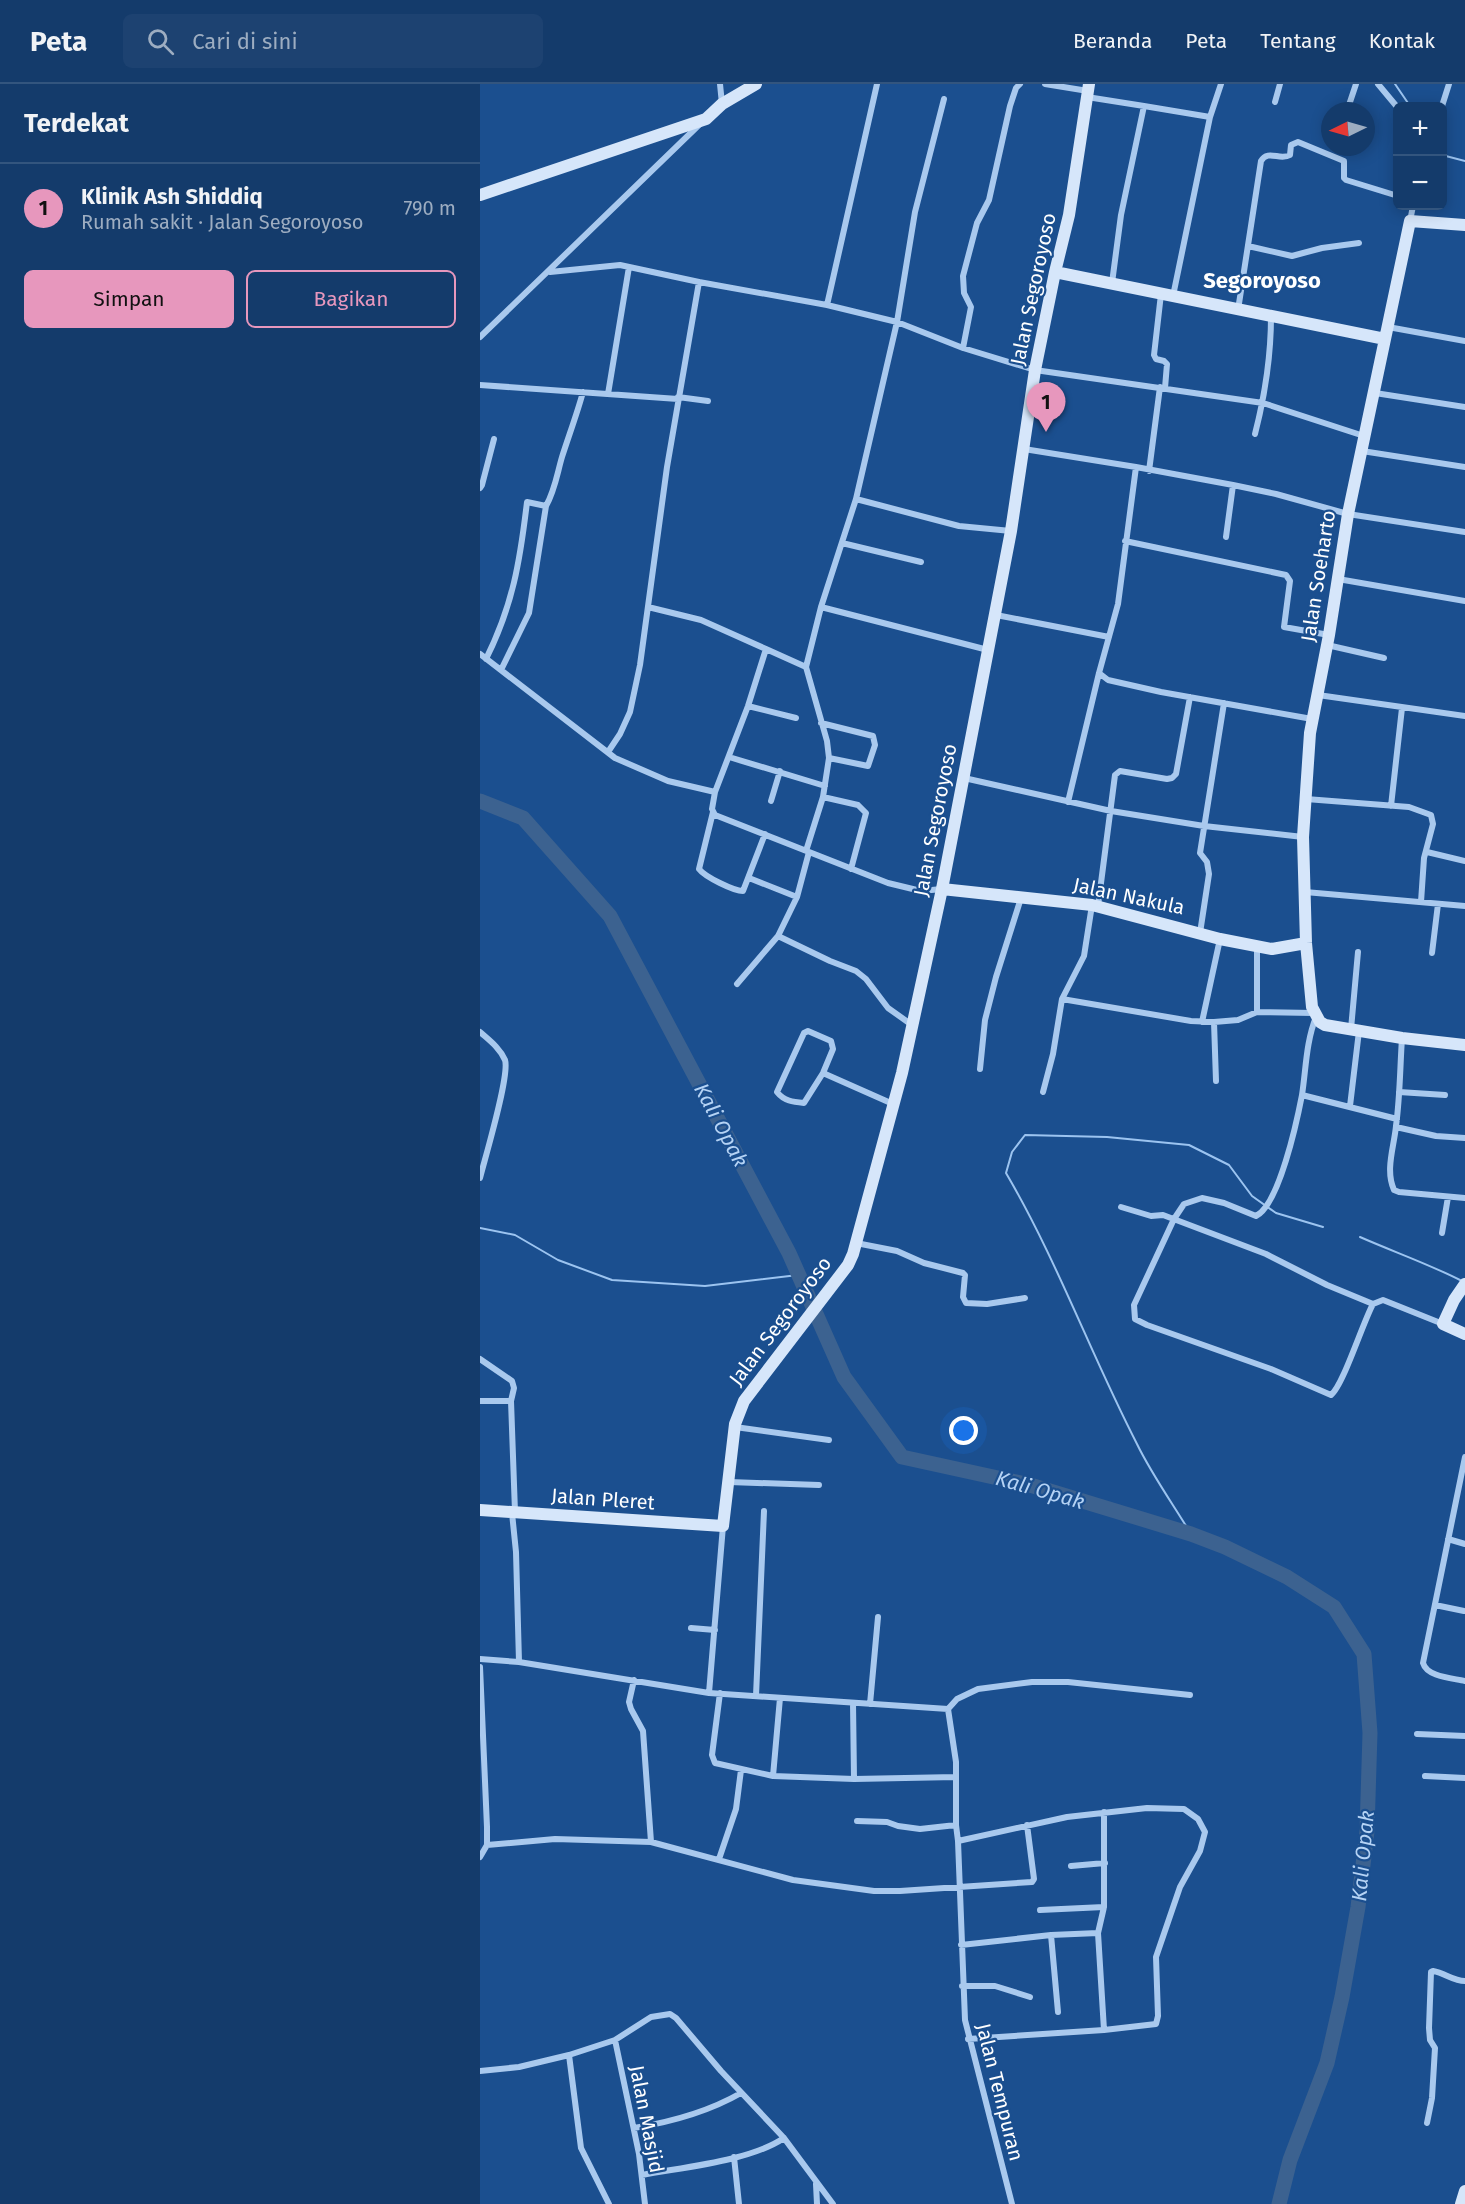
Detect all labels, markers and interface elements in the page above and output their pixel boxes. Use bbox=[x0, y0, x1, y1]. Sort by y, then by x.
search box bbox=[123, 14, 543, 68]
text: Peta bbox=[30, 25, 87, 58]
icon: search bbox=[144, 25, 177, 58]
text: Cari di sini bbox=[192, 28, 298, 55]
text: Beranda bbox=[1073, 28, 1152, 54]
text: Peta bbox=[1185, 28, 1227, 54]
text: Tentang bbox=[1260, 28, 1336, 54]
text: Kontak bbox=[1369, 28, 1435, 54]
north arrow bbox=[1321, 102, 1375, 156]
map controls bbox=[1393, 102, 1447, 210]
button: + bbox=[1393, 102, 1447, 156]
text: Terdekat bbox=[24, 108, 129, 139]
button: − bbox=[1393, 156, 1447, 210]
text: Klinik Ash Shiddiq bbox=[81, 183, 263, 210]
text: 1 bbox=[39, 196, 48, 220]
text: 790 m bbox=[403, 196, 456, 220]
text: Rumah sakit · Jalan Segoroyoso bbox=[81, 210, 363, 234]
street label: Jalan Segoroyoso bbox=[1005, 211, 1061, 367]
district label: Segoroyoso bbox=[1203, 267, 1321, 294]
button: Simpan bbox=[24, 270, 234, 328]
button: Bagikan bbox=[246, 270, 456, 328]
pin: 1 bbox=[1026, 382, 1066, 432]
street label: Jalan Soeharto bbox=[1296, 509, 1340, 643]
street label: Jalan Segoroyoso bbox=[908, 742, 962, 898]
street label: Jalan Nakula bbox=[1071, 872, 1187, 920]
water label: Kali Opak bbox=[688, 1079, 754, 1171]
street label: Jalan Segoroyoso bbox=[724, 1252, 836, 1390]
your location bbox=[949, 1416, 978, 1445]
water label: Kali Opak bbox=[993, 1465, 1087, 1515]
street label: Jalan Pleret bbox=[550, 1483, 656, 1515]
water label: Kali Opak bbox=[1346, 1809, 1380, 1903]
street label: Jalan Tempuran bbox=[971, 2021, 1029, 2163]
street label: Jalan Masjid bbox=[625, 2063, 669, 2175]

